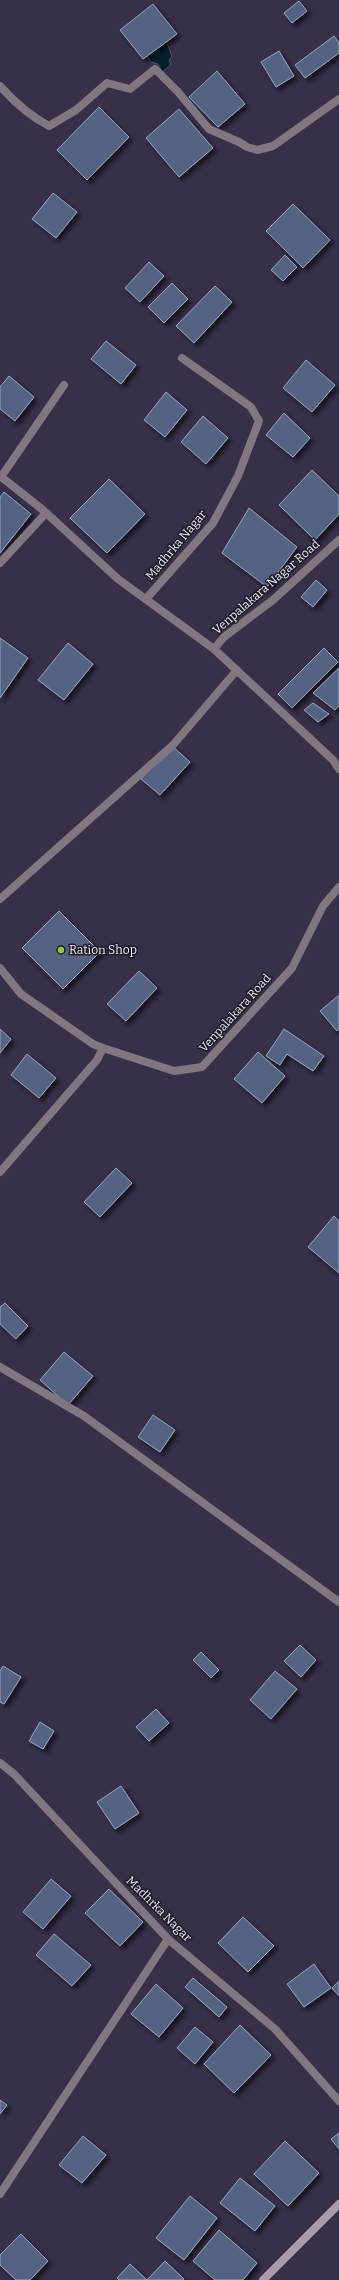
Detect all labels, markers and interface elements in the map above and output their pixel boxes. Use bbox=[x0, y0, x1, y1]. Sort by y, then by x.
street label: Madhrka Nagar bbox=[143, 507, 210, 583]
street label: Venpalakara Nagar Road bbox=[210, 537, 322, 637]
place label: Ration Shop bbox=[69, 943, 137, 957]
marker: Ration Shop bbox=[56, 945, 66, 955]
street label: Venpalakara Road bbox=[196, 971, 274, 1055]
street label: Madhrka Nagar bbox=[123, 1873, 195, 1945]

